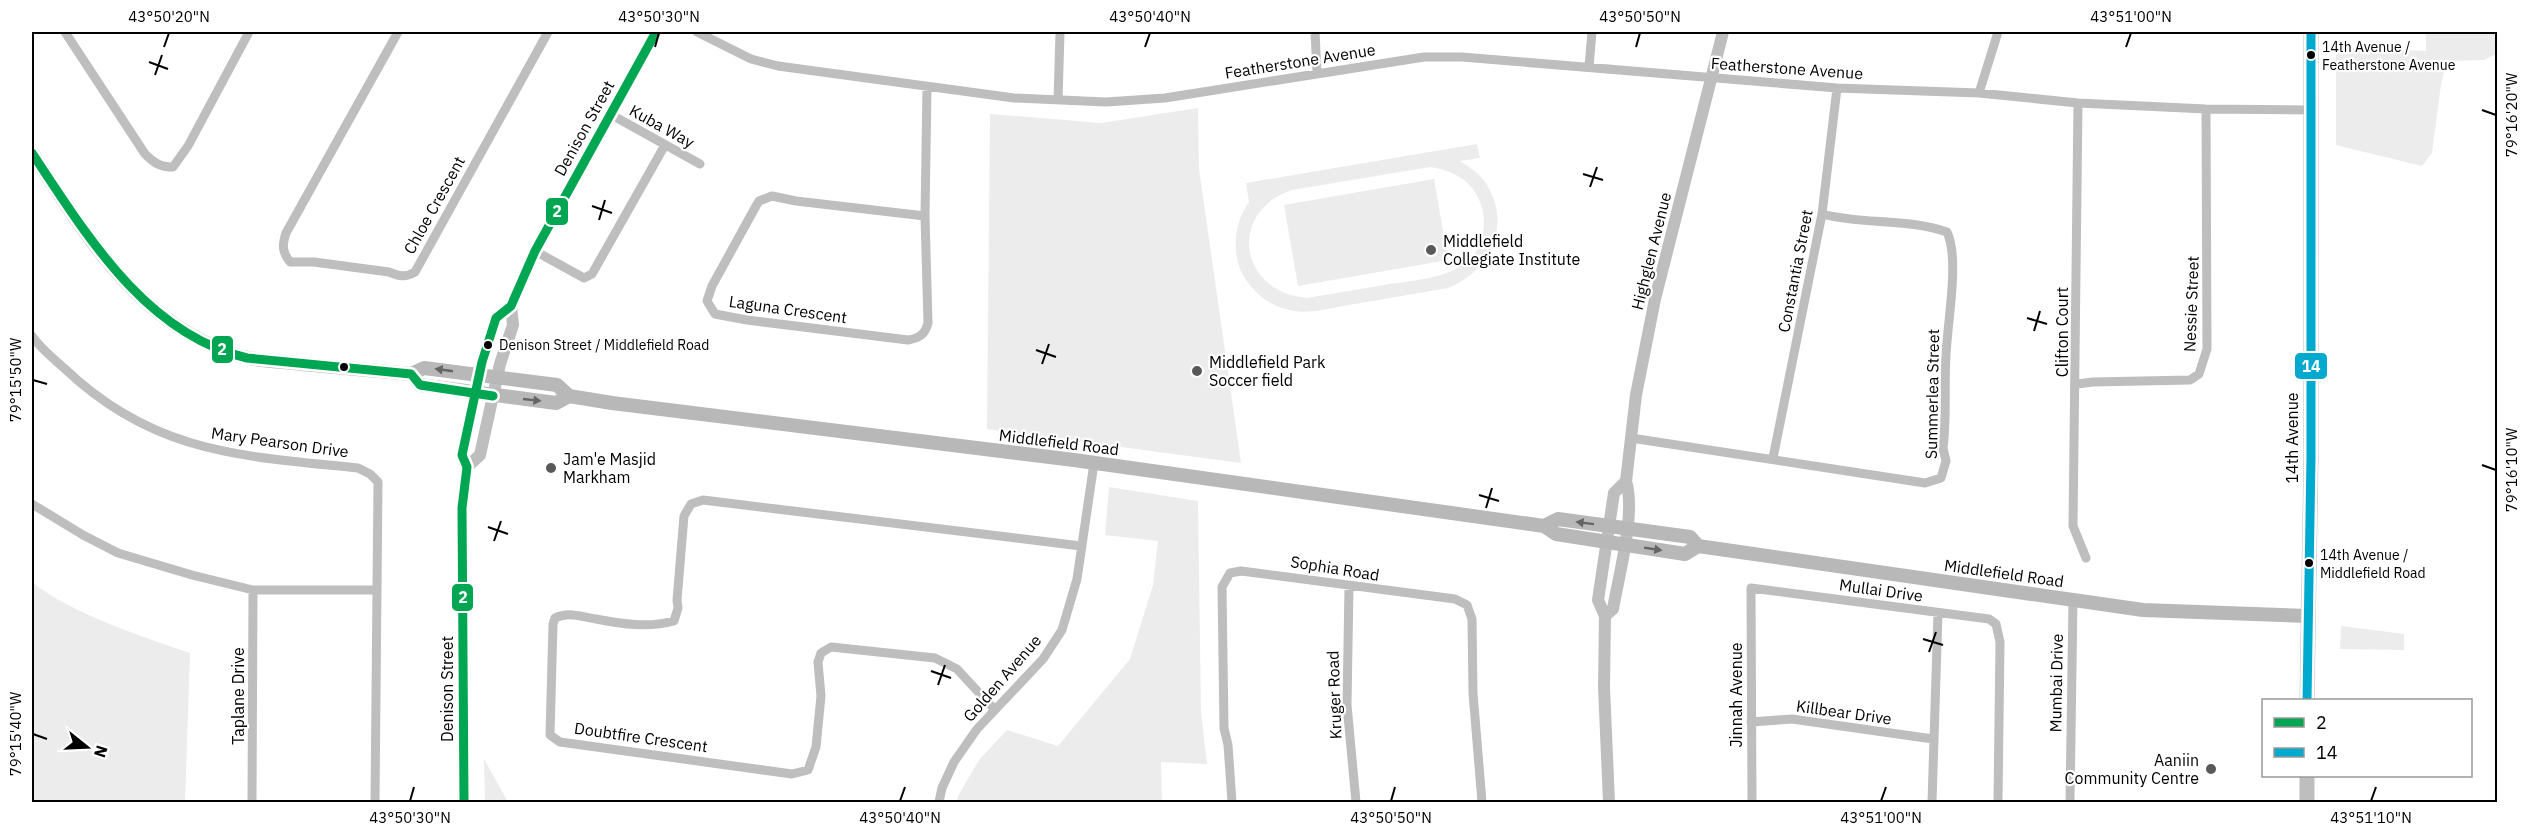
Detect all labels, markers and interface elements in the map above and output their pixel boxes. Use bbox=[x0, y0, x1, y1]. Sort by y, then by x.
text: 43°50'20"N bbox=[128, 7, 210, 26]
text: 43°50'30"N bbox=[618, 7, 700, 26]
text: 43°50'40"N bbox=[1109, 7, 1191, 26]
text: 43°50'50"N bbox=[1599, 7, 1681, 26]
text: 43°51'00"N bbox=[2090, 7, 2172, 26]
place label: 14th Avenue / Featherstone Avenue bbox=[2322, 38, 2456, 74]
street label: Featherstone Avenue bbox=[1223, 39, 1377, 83]
marker: 14th Avenue / Featherstone Avenue bbox=[2305, 49, 2317, 61]
street label: Featherstone Avenue bbox=[1710, 53, 1864, 83]
text: 79°16'20"W bbox=[2502, 72, 2521, 157]
street label: Denison Street bbox=[550, 77, 618, 179]
street label: Kuba Way bbox=[626, 100, 698, 152]
street label: Chloe Crescent bbox=[399, 153, 469, 257]
street label: Highglen Avenue bbox=[1627, 190, 1675, 312]
line badge: 2 bbox=[545, 197, 569, 226]
text: 2 bbox=[552, 201, 562, 221]
street label: Constantia Street bbox=[1773, 208, 1817, 334]
place label: Middlefield Collegiate Institute bbox=[1443, 231, 1580, 269]
marker: Middlefield Collegiate Institute bbox=[1424, 243, 1438, 257]
street label: Nessie Street bbox=[2179, 256, 2203, 352]
street label: Clifton Court bbox=[2052, 287, 2072, 377]
street label: Laguna Crescent bbox=[728, 291, 848, 327]
street label: Summerlea Street bbox=[1921, 329, 1943, 459]
line badge: 2 bbox=[211, 335, 234, 364]
place label: Denison Street / Middlefield Road bbox=[499, 336, 709, 354]
text: 79°15'50"W bbox=[6, 337, 25, 422]
text: 2 bbox=[217, 339, 227, 359]
marker: Denison Street / Middlefield Road bbox=[482, 339, 494, 351]
place label: Middlefield Park Soccer field bbox=[1209, 352, 1326, 390]
line badge: 14 bbox=[2294, 352, 2328, 380]
text: 14 bbox=[2301, 356, 2321, 376]
unlabelled marker bbox=[338, 361, 350, 373]
marker: Middlefield Park Soccer field bbox=[1190, 364, 1204, 378]
one-way arrow bbox=[435, 366, 454, 375]
street label: 14th Avenue bbox=[2282, 392, 2302, 484]
one-way arrow bbox=[522, 396, 541, 405]
street label: Mary Pearson Drive bbox=[210, 422, 350, 462]
street label: Middlefield Road bbox=[998, 425, 1120, 459]
text: 79°16'10"W bbox=[2502, 427, 2521, 512]
place label: Jam'e Masjid Markham bbox=[563, 449, 656, 487]
marker: Jam'e Masjid Markham bbox=[544, 461, 558, 475]
one-way arrow bbox=[1575, 518, 1594, 527]
one-way arrow bbox=[1643, 545, 1662, 554]
place label: 14th Avenue / Middlefield Road bbox=[2320, 546, 2426, 582]
street label: Sophia Road bbox=[1289, 551, 1381, 585]
street label: Middlefield Road bbox=[1943, 555, 2065, 591]
marker: 14th Avenue / Middlefield Road bbox=[2303, 557, 2315, 569]
street label: Mullai Drive bbox=[1838, 574, 1924, 606]
line badge: 2 bbox=[451, 583, 474, 612]
text: 2 bbox=[458, 587, 468, 607]
street label: Golden Avenue bbox=[959, 630, 1045, 726]
street label: Mumbai Drive bbox=[2045, 633, 2067, 733]
street label: Denison Street bbox=[437, 636, 457, 742]
street label: Jinnah Avenue bbox=[1726, 642, 1746, 748]
street label: Taplane Drive bbox=[228, 647, 248, 745]
street label: Kruger Road bbox=[1322, 650, 1346, 740]
text: 79°15'40"W bbox=[6, 691, 25, 776]
street label: Killbear Drive bbox=[1795, 695, 1893, 729]
legend bbox=[2262, 699, 2472, 777]
text: 2 bbox=[2316, 711, 2327, 734]
north arrow bbox=[57, 717, 117, 777]
street label: Doubtfire Crescent bbox=[573, 718, 709, 756]
text: 14 bbox=[2316, 741, 2338, 764]
text: N bbox=[90, 743, 113, 760]
place label: Aaniin Community Centre bbox=[2065, 750, 2199, 788]
marker: Aaniin Community Centre bbox=[2204, 762, 2218, 776]
text: 43°50'30"N bbox=[369, 808, 451, 827]
text: 43°50'40"N bbox=[859, 808, 941, 827]
text: 43°50'50"N bbox=[1350, 808, 1432, 827]
text: 43°51'00"N bbox=[1840, 808, 1922, 827]
text: 43°51'10"N bbox=[2330, 808, 2412, 827]

